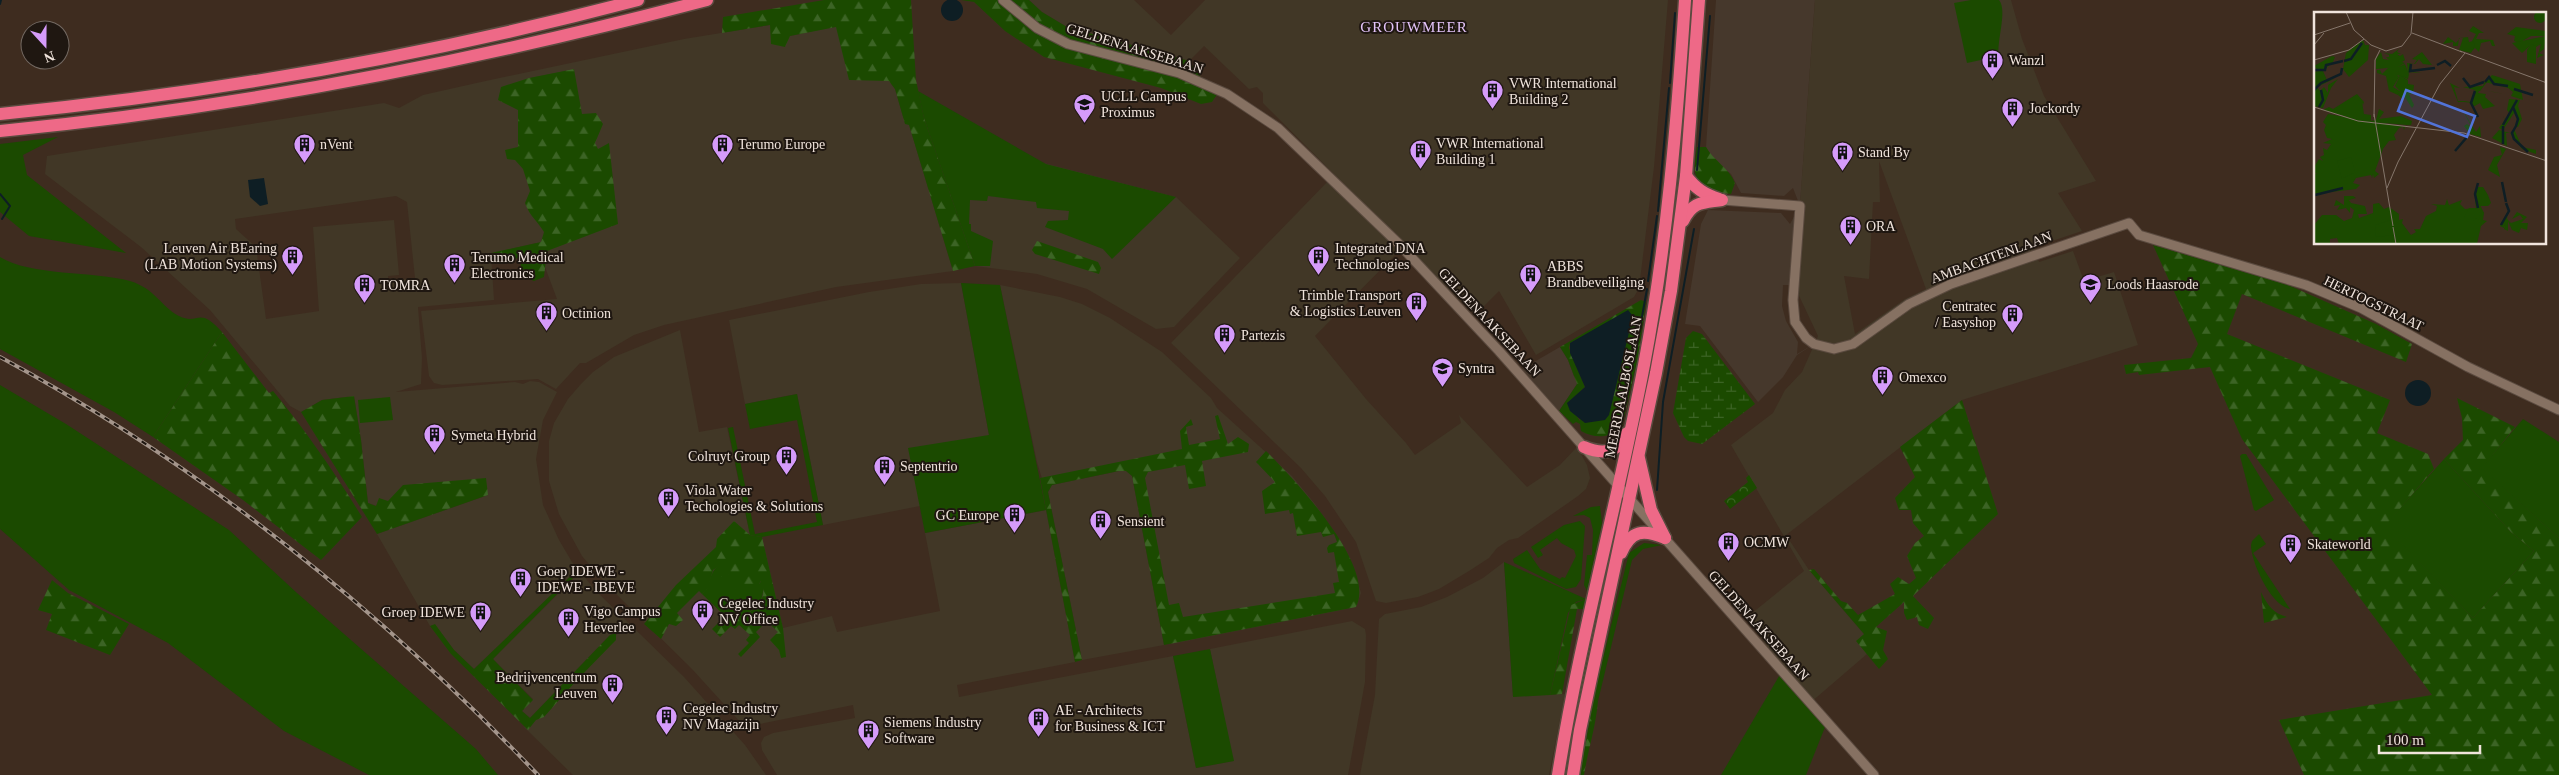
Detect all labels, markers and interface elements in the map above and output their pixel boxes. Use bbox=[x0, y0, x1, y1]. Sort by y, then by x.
inset map bbox=[2314, 12, 2546, 245]
district label: GROUWMEER bbox=[1360, 19, 1468, 35]
north arrow bbox=[20, 20, 70, 70]
street label: GELDENAAKSEBAAN bbox=[1065, 20, 1205, 76]
text: N bbox=[42, 48, 57, 65]
building icon: Wanzl bbox=[1981, 48, 2005, 79]
place label: Wanzl bbox=[2009, 53, 2045, 68]
place label: VWR International Building 2 bbox=[1509, 76, 1617, 107]
building icon: VWR International Building 2 bbox=[1481, 79, 1505, 110]
place label: UCLL Campus Proximus bbox=[1101, 89, 1186, 120]
school or university icon: UCLL Campus Proximus bbox=[1073, 92, 1097, 123]
building icon: Jockordy bbox=[2001, 96, 2025, 127]
place label: Jockordy bbox=[2029, 101, 2080, 116]
building icon: nVent bbox=[292, 132, 316, 163]
building icon: Terumo Europe bbox=[710, 132, 734, 163]
place label: VWR International Building 1 bbox=[1436, 136, 1544, 167]
place label: nVent bbox=[320, 137, 353, 152]
place label: Terumo Europe bbox=[738, 137, 825, 152]
building icon: VWR International Building 1 bbox=[1408, 139, 1432, 170]
building icon: Stand By bbox=[1830, 140, 1854, 171]
place label: Stand By bbox=[1858, 145, 1910, 160]
building icon: ORA bbox=[1838, 214, 1862, 245]
place label: ORA bbox=[1866, 219, 1896, 234]
street label: AMBACHTENLAAN bbox=[1929, 229, 2054, 286]
place label: Leuven Air BEaring (LAB Motion Systems) bbox=[145, 241, 277, 273]
place label: Integrated DNA Technologies bbox=[1335, 241, 1426, 272]
building icon: Leuven Air BEaring (LAB Motion Systems) bbox=[281, 244, 305, 275]
building icon: Integrated DNA Technologies bbox=[1307, 244, 1331, 275]
place label: Terumo Medical Electronics bbox=[471, 250, 564, 281]
building icon: Terumo Medical Electronics bbox=[443, 253, 467, 284]
place label: ABBS Brandbeveiliging bbox=[1547, 259, 1644, 290]
building icon: ABBS Brandbeveiliging bbox=[1519, 262, 1543, 293]
street label: GELDENAAKSEBAAN bbox=[1436, 265, 1544, 380]
school or university icon: Loods Haasrode bbox=[2079, 272, 2103, 303]
building icon: TOMRA bbox=[352, 273, 376, 304]
street label: HERTOGSTRAAT bbox=[2322, 273, 2426, 334]
place label: Loods Haasrode bbox=[2107, 277, 2198, 292]
place label: TOMRA bbox=[380, 278, 431, 293]
place label: Trimble Transport & Logistics Leuven bbox=[1290, 288, 1401, 319]
building icon: Trimble Transport & Logistics Leuven bbox=[1405, 291, 1429, 322]
place label: Centratec / Easyshop bbox=[1935, 299, 1996, 330]
building icon: Octinion bbox=[534, 301, 558, 332]
building icon: Centratec / Easyshop bbox=[2000, 302, 2024, 333]
place label: Octinion bbox=[562, 306, 611, 321]
street label: MEERDAALBOSLAAN bbox=[1602, 315, 1645, 459]
building icon: Partezis bbox=[1213, 323, 1237, 354]
place label: Partezis bbox=[1241, 328, 1285, 343]
school or university icon: Syntra bbox=[1430, 356, 1454, 387]
place label: Syntra bbox=[1458, 361, 1495, 376]
building icon: Omexco bbox=[1871, 365, 1895, 396]
place label: Omexco bbox=[1899, 370, 1946, 385]
building icon: Symeta Hybrid bbox=[423, 423, 447, 454]
place label: Symeta Hybrid bbox=[451, 428, 536, 443]
building icon: Colruyt Group bbox=[774, 444, 798, 475]
place label: Colruyt Group bbox=[688, 449, 770, 464]
building icon: Septentrio bbox=[872, 454, 896, 485]
place label: Septentrio bbox=[900, 459, 958, 474]
place label: Viola Water Techologies & Solutions bbox=[685, 483, 823, 514]
building icon: Viola Water Techologies & Solutions bbox=[657, 486, 681, 517]
building icon: GC Europe bbox=[1003, 503, 1027, 534]
place label: GC Europe bbox=[936, 508, 999, 523]
building icon: Sensient bbox=[1089, 509, 1113, 540]
place label: Sensient bbox=[1117, 514, 1165, 529]
building icon: OCMW bbox=[1716, 530, 1740, 561]
building icon: Skateworld bbox=[2279, 532, 2303, 563]
place label: OCMW bbox=[1744, 535, 1790, 550]
place label: Skateworld bbox=[2307, 537, 2371, 552]
place label: Goep IDEWE - IDEWE - IBEVE bbox=[537, 564, 635, 595]
building icon: Goep IDEWE - IDEWE - IBEVE bbox=[509, 567, 533, 598]
street label: GELDENAAKSEBAAN bbox=[1705, 567, 1812, 683]
place label: Cegelec Industry NV Office bbox=[719, 596, 814, 627]
building icon: Cegelec Industry NV Office bbox=[691, 599, 715, 630]
building icon: Groep IDEWE bbox=[469, 600, 493, 631]
place label: Vigo Campus Heverlee bbox=[584, 604, 661, 635]
place label: Groep IDEWE bbox=[381, 605, 465, 620]
building icon: Vigo Campus Heverlee bbox=[556, 607, 580, 638]
place label: Bedrijvencentrum Leuven bbox=[496, 670, 597, 701]
building icon: Bedrijvencentrum Leuven bbox=[601, 673, 625, 704]
place label: Cegelec Industry NV Magazijn bbox=[683, 701, 778, 732]
place label: AE - Architects for Business & ICT bbox=[1055, 703, 1166, 734]
building icon: Cegelec Industry NV Magazijn bbox=[655, 704, 679, 735]
building icon: AE - Architects for Business & ICT bbox=[1027, 706, 1051, 737]
place label: Siemens Industry Software bbox=[884, 715, 982, 746]
building icon: Siemens Industry Software bbox=[856, 718, 880, 749]
scale bar bbox=[2379, 722, 2480, 754]
text: 100 m bbox=[2386, 732, 2424, 748]

